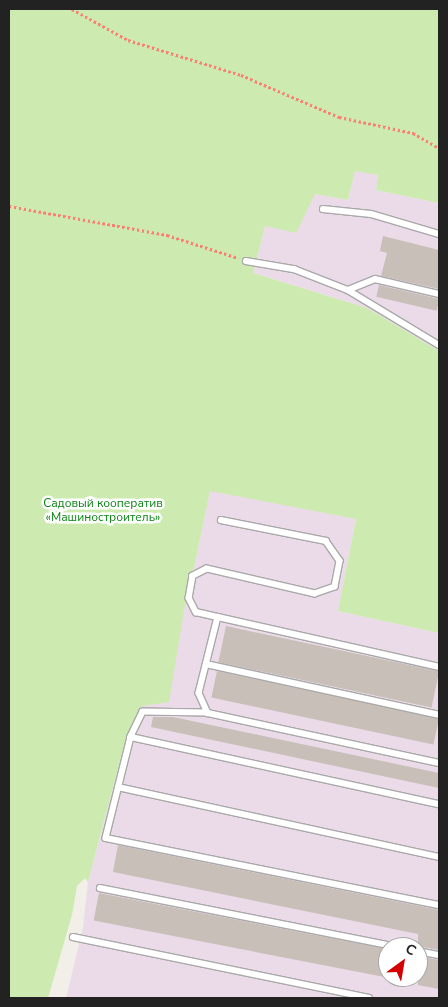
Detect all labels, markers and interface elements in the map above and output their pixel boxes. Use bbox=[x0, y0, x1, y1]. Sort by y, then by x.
park label: Садовый кооператив «Машиностроитель» bbox=[43, 497, 163, 525]
north arrow bbox=[378, 937, 428, 987]
text: С bbox=[402, 939, 420, 960]

